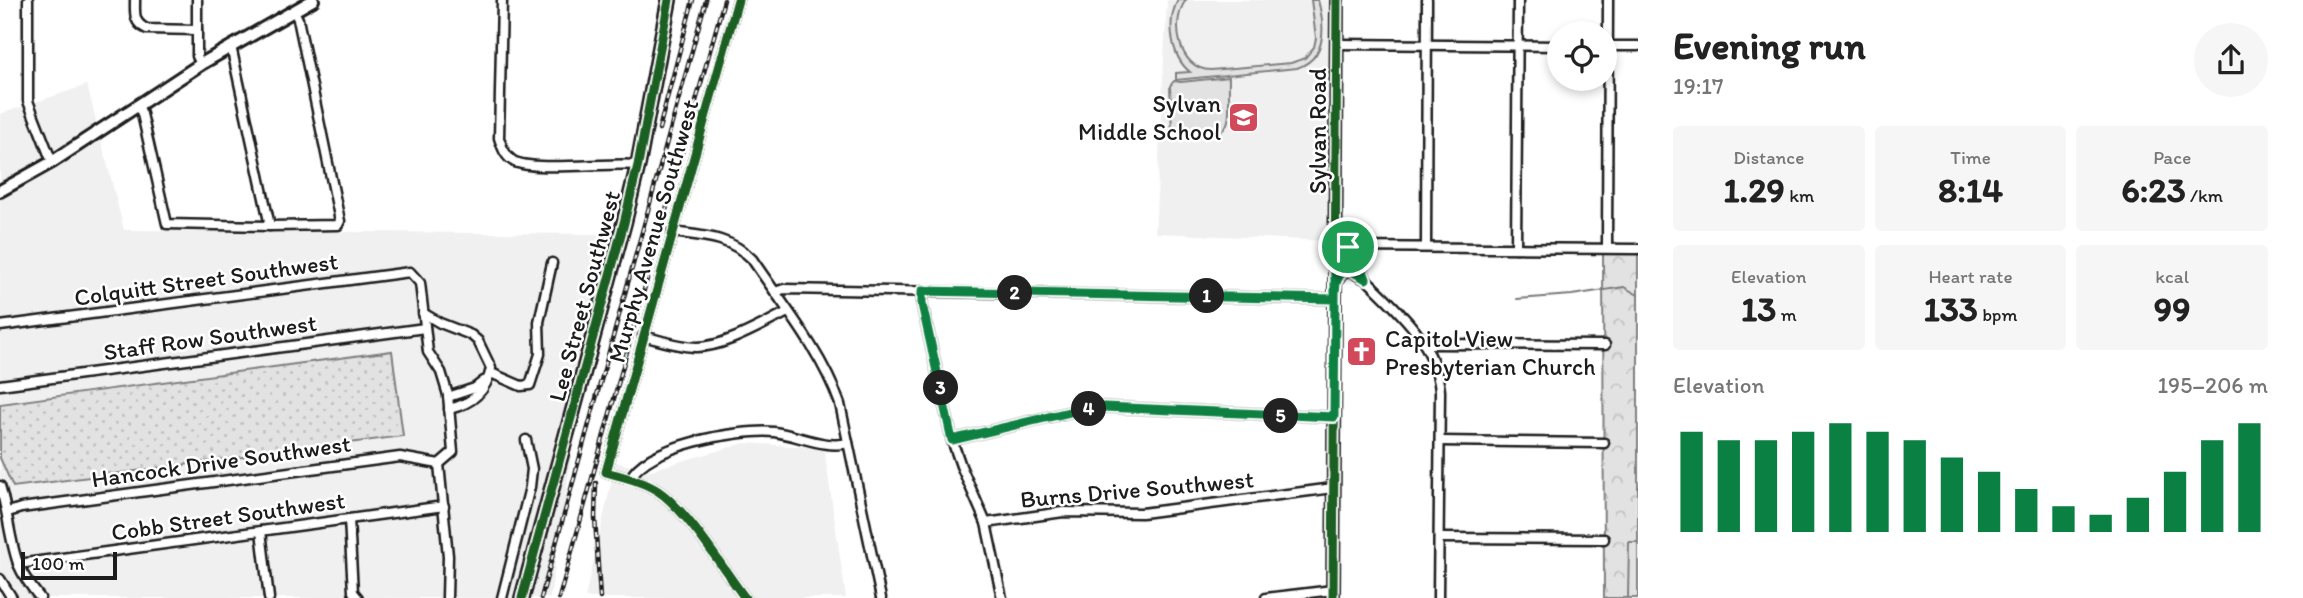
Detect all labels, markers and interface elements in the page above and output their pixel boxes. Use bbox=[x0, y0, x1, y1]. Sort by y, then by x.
map controls bbox=[1547, 21, 1617, 91]
button: locate bbox=[1547, 21, 1617, 91]
text: Evening run bbox=[1673, 23, 1866, 69]
button: share bbox=[2194, 23, 2268, 97]
street label: Sylvan Road bbox=[1303, 68, 1332, 194]
text: 19:17 bbox=[1673, 72, 1723, 100]
place label: Sylvan Middle School bbox=[1078, 89, 1221, 146]
street label: Murphy Avenue Southwest bbox=[602, 96, 704, 366]
school or university icon: Sylvan Middle School bbox=[1227, 100, 1261, 134]
text: Distance bbox=[1733, 146, 1804, 169]
text: Time bbox=[1950, 146, 1991, 169]
text: Pace bbox=[2153, 146, 2191, 169]
text: 1.29 bbox=[1723, 169, 1785, 211]
text: 8:14 bbox=[1938, 169, 2003, 211]
text: 6:23 bbox=[2121, 169, 2186, 211]
text: km bbox=[1785, 184, 1814, 207]
text: /km bbox=[2186, 184, 2223, 207]
street label: Lee Street Southwest bbox=[542, 187, 626, 405]
pin bbox=[1318, 217, 1378, 277]
icon: arrive bbox=[1329, 228, 1367, 266]
street label: Colquitt Street Southwest bbox=[72, 246, 340, 312]
text: Elevation bbox=[1731, 265, 1807, 288]
text: Heart rate bbox=[1928, 265, 2013, 288]
text: kcal bbox=[2155, 265, 2189, 288]
pin: 2 bbox=[998, 276, 1032, 310]
pin: 1 bbox=[1190, 278, 1224, 314]
text: 2 bbox=[1010, 281, 1020, 304]
text: 1 bbox=[1202, 284, 1211, 307]
text: 13 bbox=[1741, 288, 1776, 330]
text: 133 bbox=[1924, 288, 1978, 330]
text: 99 bbox=[2154, 288, 2190, 330]
text: m bbox=[1776, 303, 1797, 326]
text: bpm bbox=[1978, 303, 2017, 326]
street label: Staff Row Southwest bbox=[101, 308, 319, 366]
place label: Capitol View Presbyterian Church bbox=[1385, 324, 1595, 381]
church icon: Capitol View Presbyterian Church bbox=[1345, 335, 1379, 369]
pin: 3 bbox=[923, 370, 958, 406]
text: Elevation bbox=[1673, 371, 1764, 399]
text: 195–206 m bbox=[2157, 371, 2268, 399]
text: 3 bbox=[935, 376, 946, 399]
pin: 4 bbox=[1072, 392, 1106, 426]
text: 4 bbox=[1083, 397, 1094, 420]
pin: 5 bbox=[1264, 398, 1298, 434]
text: 5 bbox=[1276, 404, 1285, 427]
street label: Hancock Drive Southwest bbox=[89, 428, 353, 494]
street label: Burns Drive Southwest bbox=[1019, 464, 1255, 514]
street label: Cobb Street Southwest bbox=[109, 485, 347, 547]
scale bar bbox=[21, 549, 117, 581]
text: 100 m bbox=[32, 552, 84, 575]

